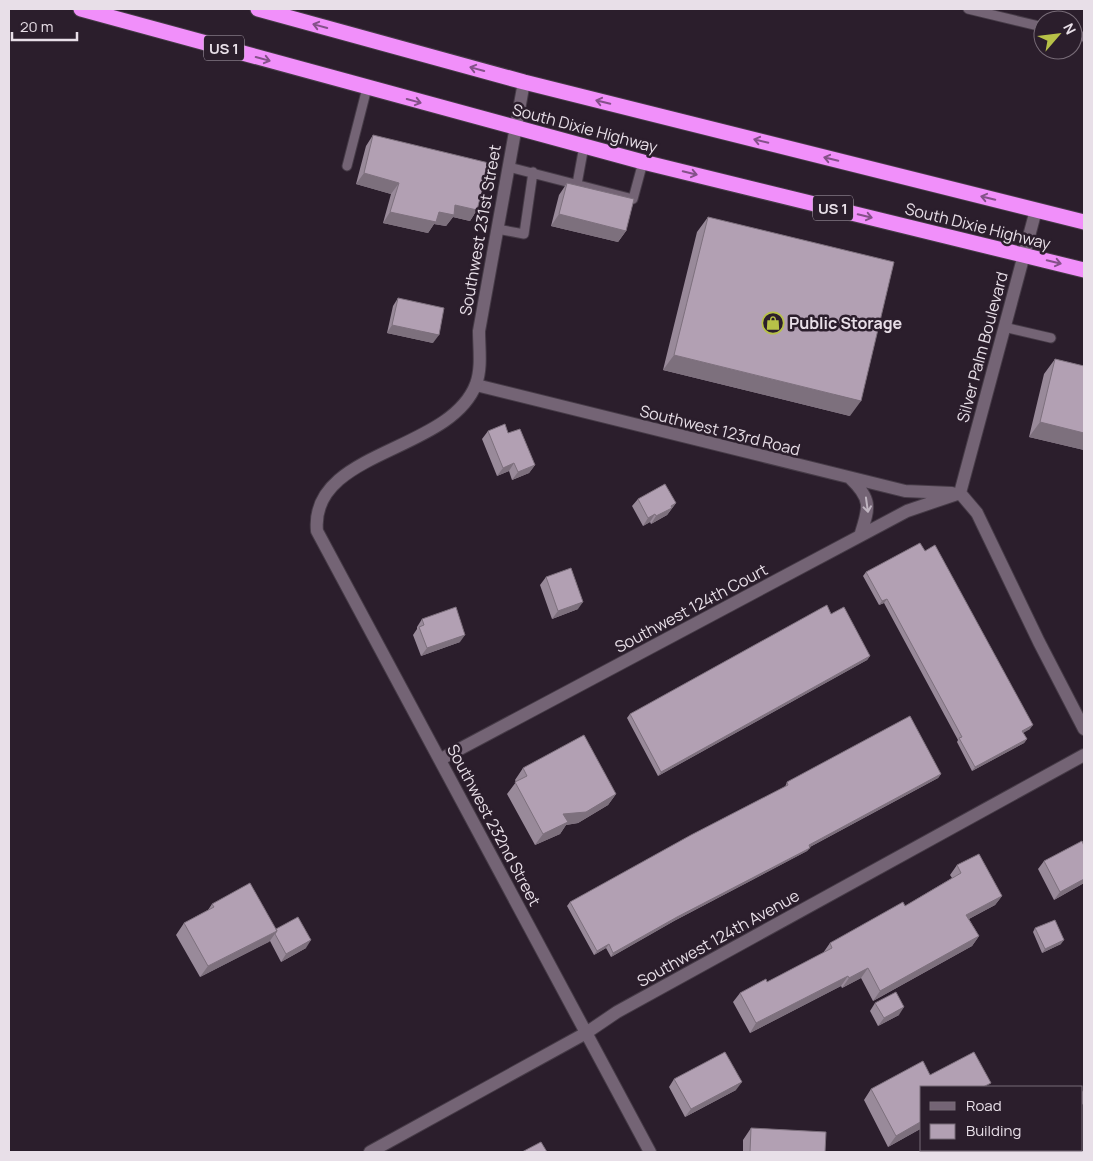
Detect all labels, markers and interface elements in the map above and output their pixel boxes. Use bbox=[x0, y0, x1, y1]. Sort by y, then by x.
scale bar bbox=[12, 10, 78, 42]
north arrow bbox=[1033, 10, 1083, 60]
text: 20 m bbox=[20, 16, 53, 37]
text: N bbox=[1059, 20, 1081, 38]
one-way arrow bbox=[313, 21, 329, 30]
road number: US 1 bbox=[204, 36, 244, 60]
one-way arrow bbox=[254, 55, 270, 64]
one-way arrow bbox=[469, 64, 485, 73]
one-way arrow bbox=[406, 96, 422, 106]
one-way arrow bbox=[596, 97, 612, 106]
street label: South Dixie Highway bbox=[510, 98, 661, 158]
one-way arrow bbox=[754, 136, 770, 145]
street label: Southwest 231st Street bbox=[454, 143, 506, 317]
one-way arrow bbox=[823, 154, 839, 163]
one-way arrow bbox=[682, 169, 698, 178]
one-way arrow bbox=[981, 193, 997, 202]
road number: US 1 bbox=[813, 196, 853, 220]
street label: South Dixie Highway bbox=[903, 197, 1054, 255]
one-way arrow bbox=[857, 212, 873, 221]
one-way arrow bbox=[1045, 258, 1061, 267]
street label: Silver Palm Boulevard bbox=[951, 269, 1013, 425]
shop icon: Public Storage bbox=[761, 311, 785, 335]
place label: Public Storage bbox=[789, 312, 903, 334]
street label: Southwest 123rd Road bbox=[638, 399, 802, 461]
one-way arrow bbox=[862, 496, 872, 512]
street label: Southwest 124th Court bbox=[611, 558, 771, 658]
street label: Southwest 232nd Street bbox=[442, 740, 546, 910]
street label: Southwest 124th Avenue bbox=[633, 884, 803, 992]
legend bbox=[920, 1086, 1083, 1151]
text: Road bbox=[966, 1095, 1002, 1116]
text: Building bbox=[966, 1120, 1021, 1141]

